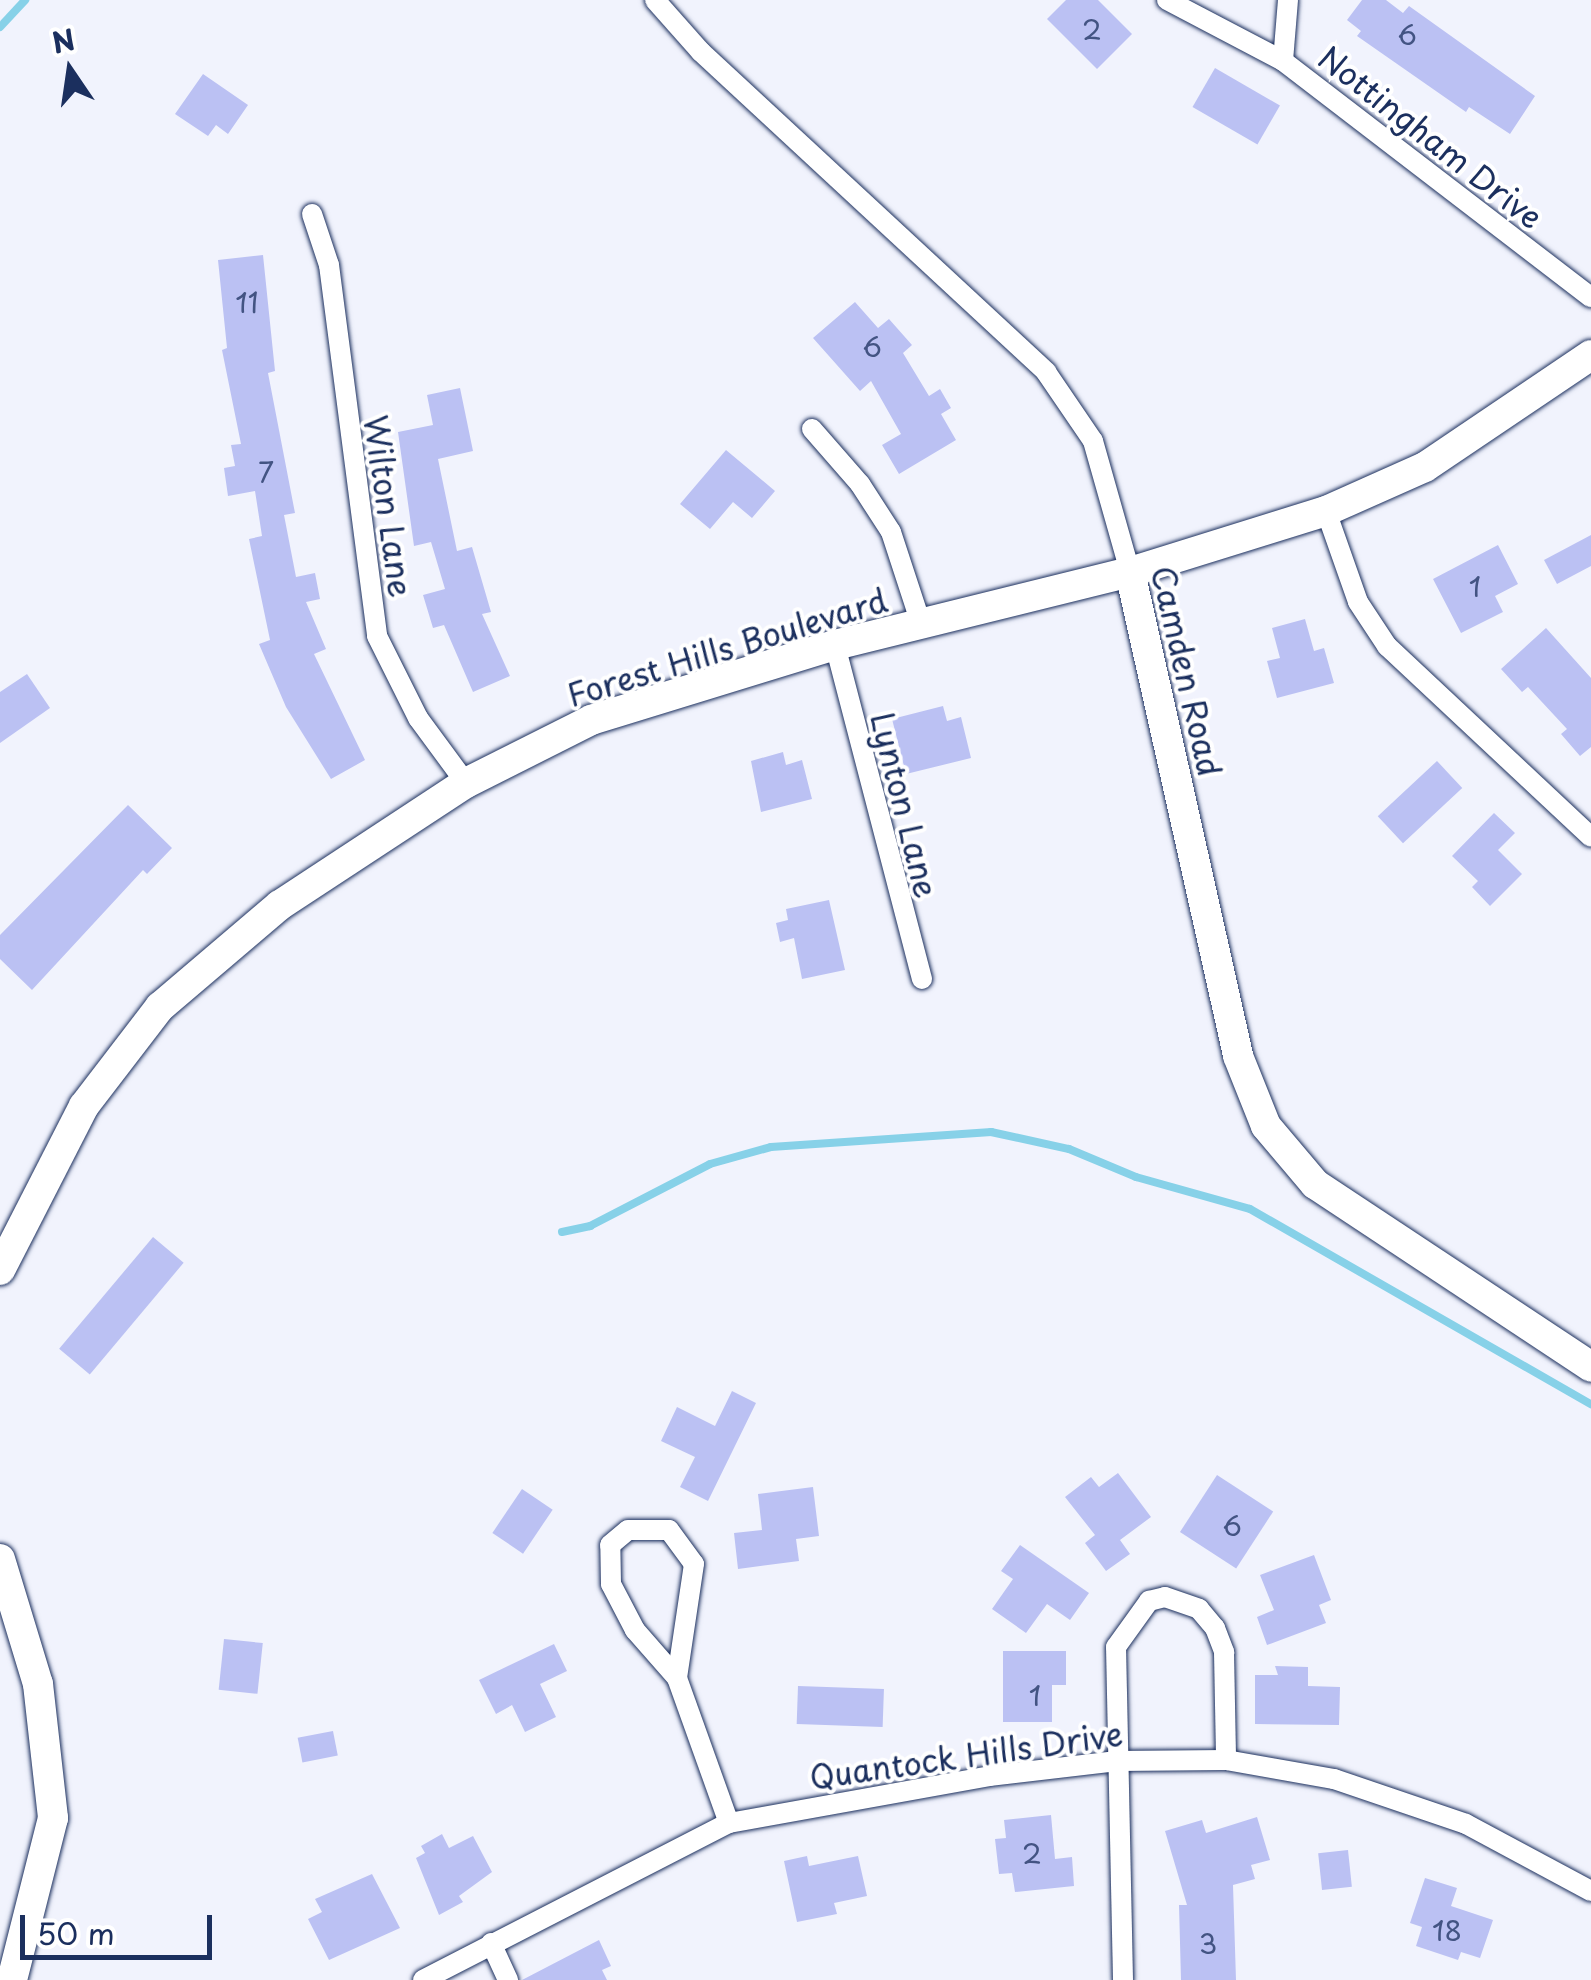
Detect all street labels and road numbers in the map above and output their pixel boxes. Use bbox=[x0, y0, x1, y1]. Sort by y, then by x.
street label: Nottingham Drive bbox=[1311, 37, 1551, 237]
street label: Wilton Lane bbox=[357, 412, 421, 600]
street label: Camden Road bbox=[1144, 562, 1230, 780]
street label: Forest Hills Boulevard bbox=[562, 580, 892, 714]
street label: Lynton Lane bbox=[863, 708, 947, 902]
street label: Quantock Hills Drive bbox=[807, 1714, 1125, 1796]

